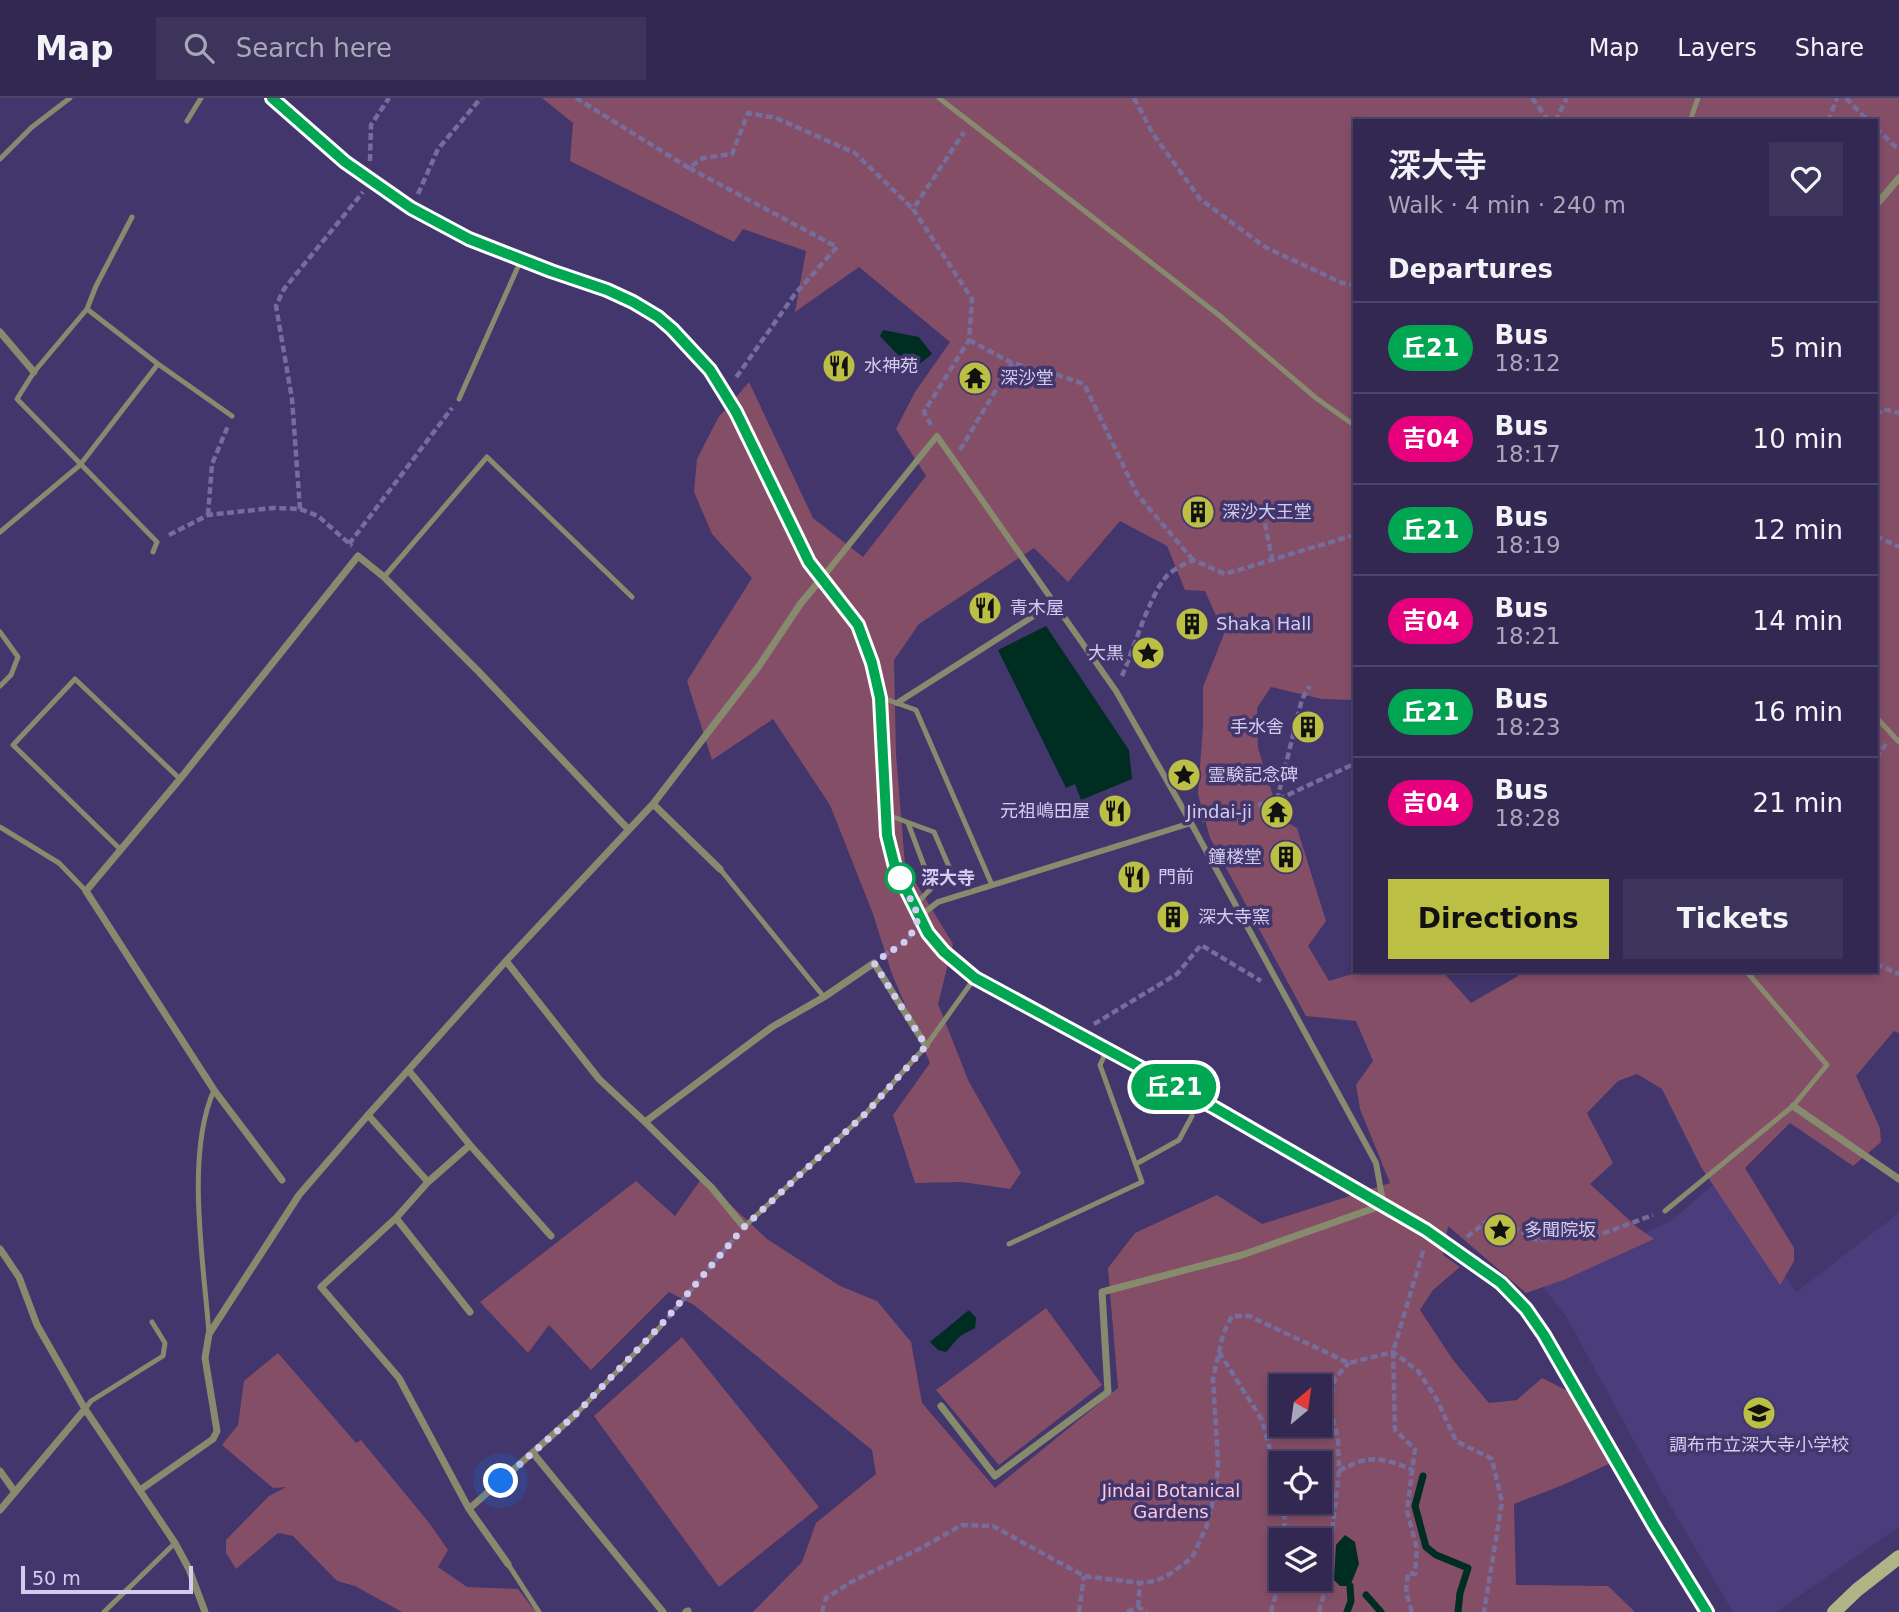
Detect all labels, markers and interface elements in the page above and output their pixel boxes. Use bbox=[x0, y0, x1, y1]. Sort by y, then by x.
search box bbox=[156, 17, 646, 80]
text: Map bbox=[35, 29, 114, 68]
icon: search bbox=[180, 29, 218, 67]
text: Search here bbox=[236, 33, 392, 63]
text: Map bbox=[1589, 34, 1639, 62]
text: Layers bbox=[1677, 34, 1757, 62]
text: Share bbox=[1795, 34, 1864, 62]
button: heart bbox=[1769, 142, 1843, 216]
text: 深大寺 bbox=[1388, 146, 1487, 185]
text: Walk · 4 min · 240 m bbox=[1388, 192, 1626, 218]
text: Departures bbox=[1388, 254, 1553, 284]
text: Bus bbox=[1494, 320, 1548, 350]
text: 5 min bbox=[1769, 333, 1843, 363]
text: 丘21 bbox=[1402, 334, 1459, 362]
restaurant icon: 水神苑 bbox=[820, 347, 858, 385]
text: 18:12 bbox=[1494, 350, 1561, 376]
place label: 水神苑 bbox=[864, 355, 918, 376]
temple icon: 深沙堂 bbox=[956, 359, 994, 397]
place label: 深沙堂 bbox=[1000, 367, 1054, 388]
text: Bus bbox=[1494, 411, 1548, 441]
text: 10 min bbox=[1753, 424, 1843, 454]
text: 吉04 bbox=[1402, 425, 1459, 453]
text: 18:17 bbox=[1494, 441, 1561, 467]
building icon: 深沙大王堂 bbox=[1179, 493, 1217, 531]
place label: 深沙大王堂 bbox=[1222, 501, 1312, 522]
text: Bus bbox=[1494, 502, 1548, 532]
text: 12 min bbox=[1753, 515, 1843, 545]
text: 丘21 bbox=[1402, 516, 1459, 544]
text: 18:19 bbox=[1494, 532, 1561, 558]
restaurant icon: 青木屋 bbox=[966, 589, 1004, 627]
text: Bus bbox=[1494, 593, 1548, 623]
place label: 青木屋 bbox=[1010, 597, 1064, 618]
building icon: Shaka Hall bbox=[1173, 605, 1211, 643]
text: 14 min bbox=[1753, 606, 1843, 636]
text: 吉04 bbox=[1402, 607, 1459, 635]
place label: Shaka Hall bbox=[1216, 613, 1311, 634]
text: 18:21 bbox=[1494, 623, 1561, 649]
place icon: 大黒 bbox=[1129, 634, 1167, 672]
place label: 大黒 bbox=[1088, 642, 1124, 663]
text: Bus bbox=[1494, 684, 1548, 714]
text: 16 min bbox=[1753, 697, 1843, 727]
text: 丘21 bbox=[1402, 698, 1459, 726]
building icon: 手水舎 bbox=[1289, 708, 1327, 746]
text: 18:23 bbox=[1494, 714, 1561, 740]
place label: 手水舎 bbox=[1230, 716, 1284, 737]
place icon: 霊験記念碑 bbox=[1165, 756, 1203, 794]
place label: 霊験記念碑 bbox=[1208, 764, 1298, 785]
text: Bus bbox=[1494, 775, 1548, 805]
text: 21 min bbox=[1753, 788, 1843, 818]
text: 吉04 bbox=[1402, 789, 1459, 817]
restaurant icon: 元祖嶋田屋 bbox=[1096, 792, 1134, 830]
temple icon: Jindai-ji bbox=[1258, 793, 1296, 831]
place label: 元祖嶋田屋 bbox=[1000, 800, 1090, 821]
place label: Jindai-ji bbox=[1185, 801, 1252, 822]
text: 18:28 bbox=[1494, 805, 1561, 831]
building icon: 鐘楼堂 bbox=[1267, 838, 1305, 876]
place label: 鐘楼堂 bbox=[1208, 846, 1262, 867]
restaurant icon: 門前 bbox=[1115, 858, 1153, 896]
marker: 深大寺 bbox=[885, 863, 915, 893]
place label: 門前 bbox=[1158, 866, 1194, 887]
place label: 深大寺 bbox=[921, 867, 975, 888]
button: Directions bbox=[1388, 879, 1609, 959]
button: Tickets bbox=[1623, 879, 1843, 959]
building icon: 深大寺窯 bbox=[1154, 898, 1192, 936]
place label: 深大寺窯 bbox=[1198, 906, 1270, 927]
line badge: 丘21 bbox=[1134, 1064, 1214, 1110]
text: 丘21 bbox=[1145, 1073, 1203, 1101]
place icon: 多聞院坂 bbox=[1481, 1211, 1519, 1249]
place label: 多聞院坂 bbox=[1524, 1219, 1596, 1240]
north arrow bbox=[1269, 1374, 1332, 1437]
map controls bbox=[1269, 1374, 1332, 1591]
school or university icon: 調布市立深大寺小学校 bbox=[1740, 1394, 1778, 1432]
place label: 調布市立深大寺小学校 bbox=[1669, 1434, 1849, 1455]
button: locate bbox=[1269, 1451, 1332, 1514]
your location bbox=[483, 1463, 518, 1498]
park label: Jindai Botanical Gardens bbox=[1101, 1480, 1240, 1522]
button: layers bbox=[1269, 1528, 1332, 1591]
scale bar bbox=[21, 1563, 192, 1595]
text: 50 m bbox=[32, 1567, 81, 1589]

